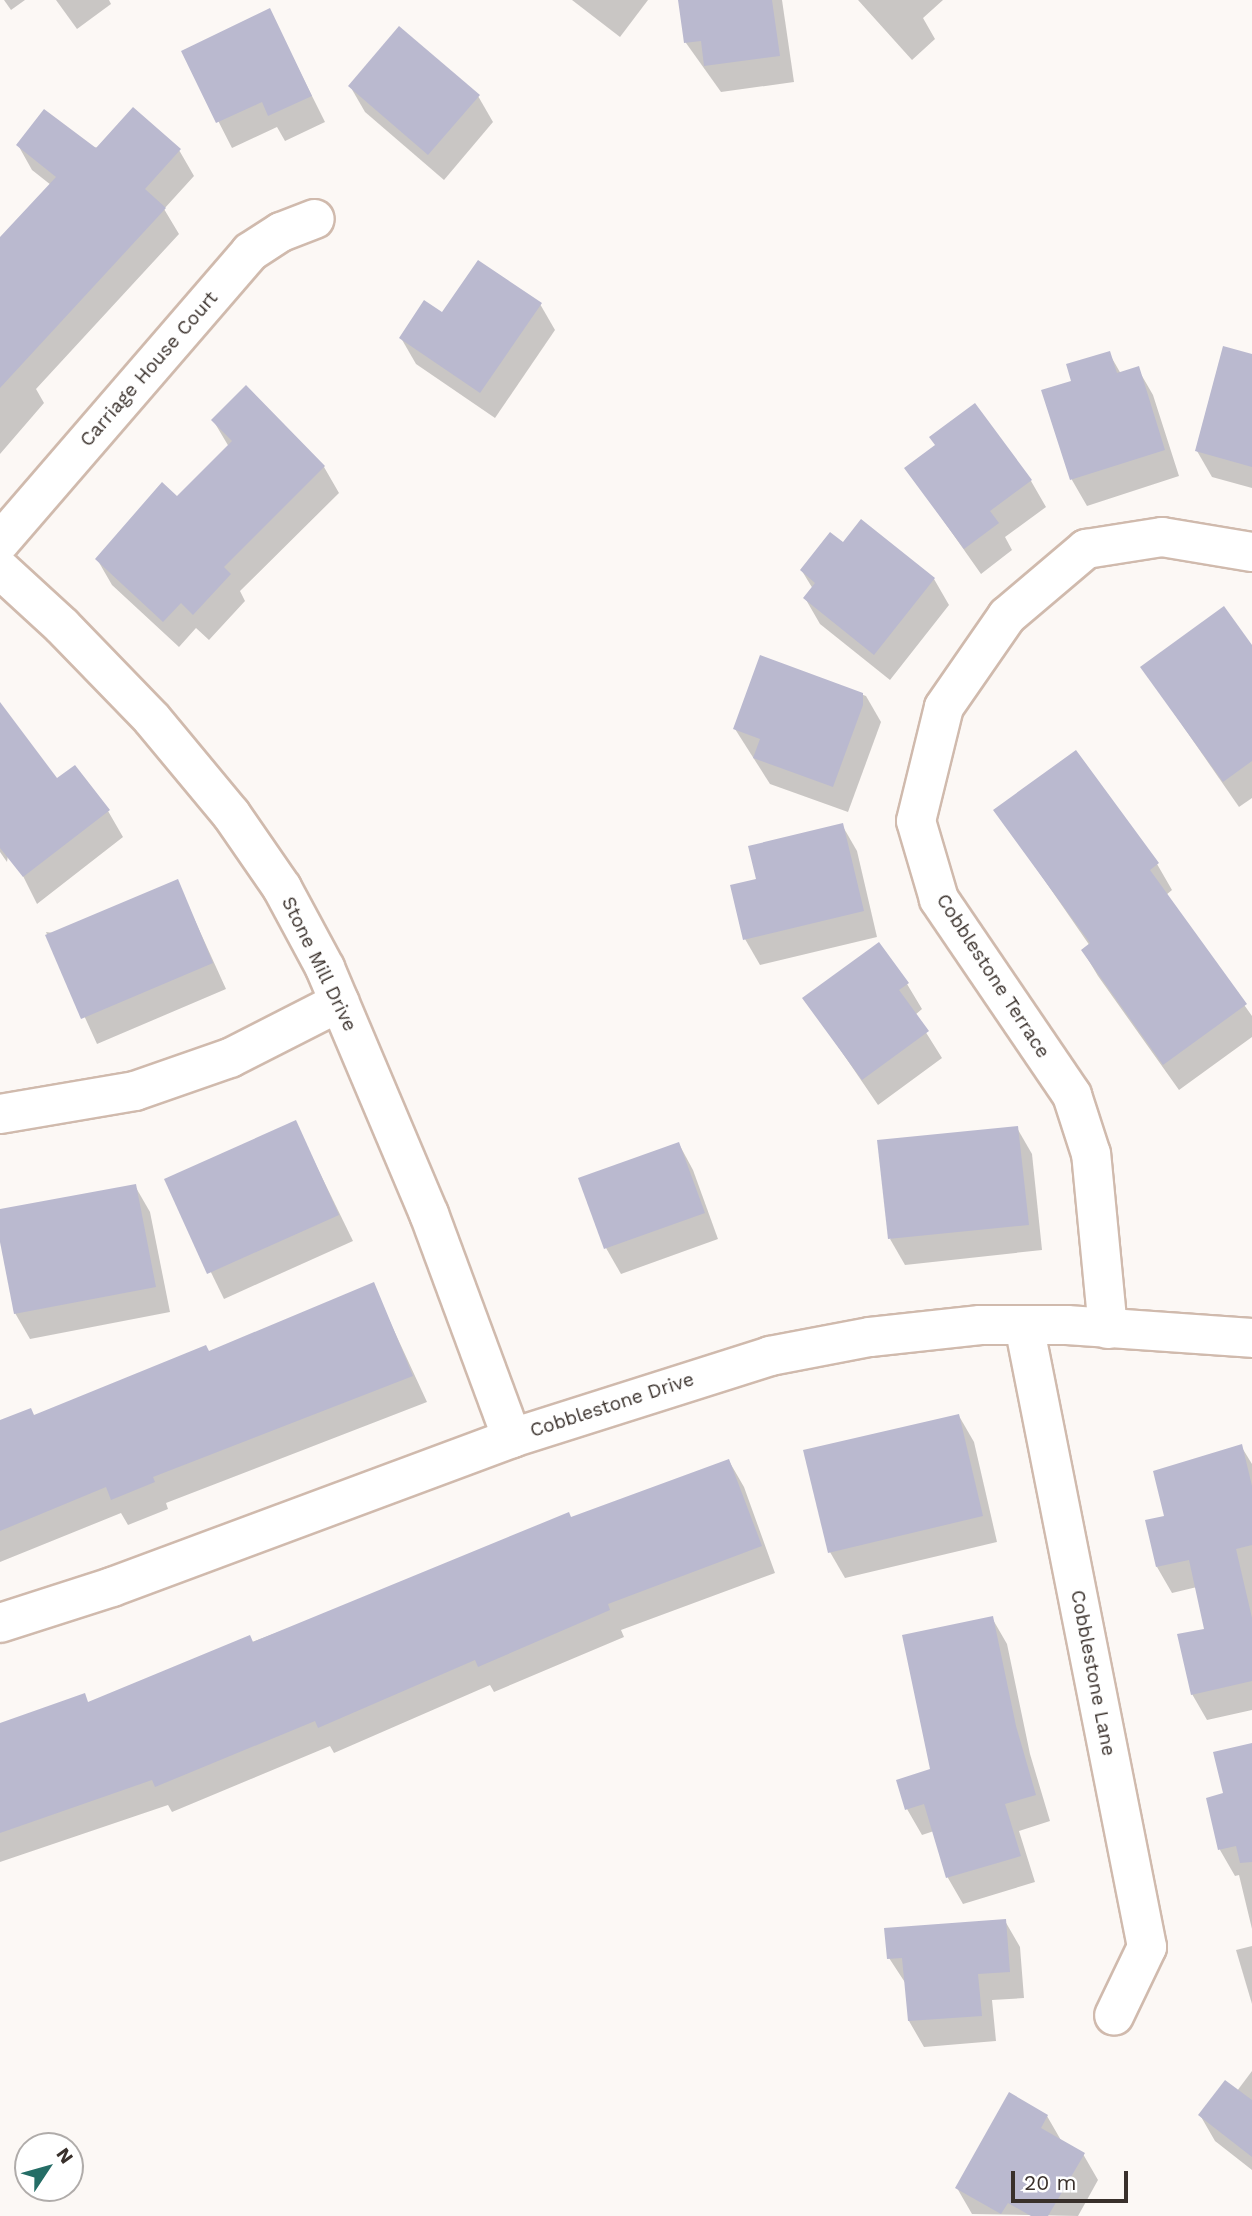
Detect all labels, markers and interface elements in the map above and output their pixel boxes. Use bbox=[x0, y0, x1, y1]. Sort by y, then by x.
street label: Carriage House Court bbox=[75, 287, 223, 451]
street label: Cobblestone Terrace bbox=[931, 889, 1055, 1063]
street label: Stone Mill Drive bbox=[276, 893, 362, 1035]
street label: Cobblestone Drive bbox=[527, 1368, 697, 1442]
street label: Cobblestone Lane bbox=[1066, 1588, 1120, 1758]
north arrow bbox=[14, 2132, 84, 2202]
text: N bbox=[51, 2143, 78, 2168]
scale bar bbox=[1014, 2156, 1131, 2200]
text: 20 m bbox=[1024, 2170, 1076, 2195]

